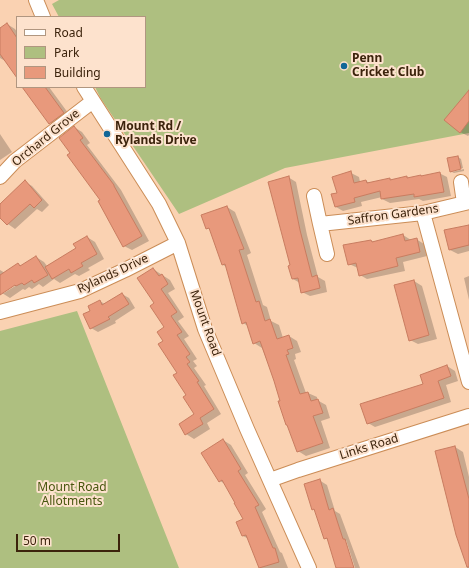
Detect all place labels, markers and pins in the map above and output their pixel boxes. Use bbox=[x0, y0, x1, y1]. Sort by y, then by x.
place label: Penn Cricket Club bbox=[352, 52, 424, 80]
marker: Penn Cricket Club bbox=[339, 61, 349, 71]
place label: Mount Rd / Rylands Drive bbox=[115, 120, 197, 148]
marker: Mount Rd / Rylands Drive bbox=[102, 129, 112, 139]

